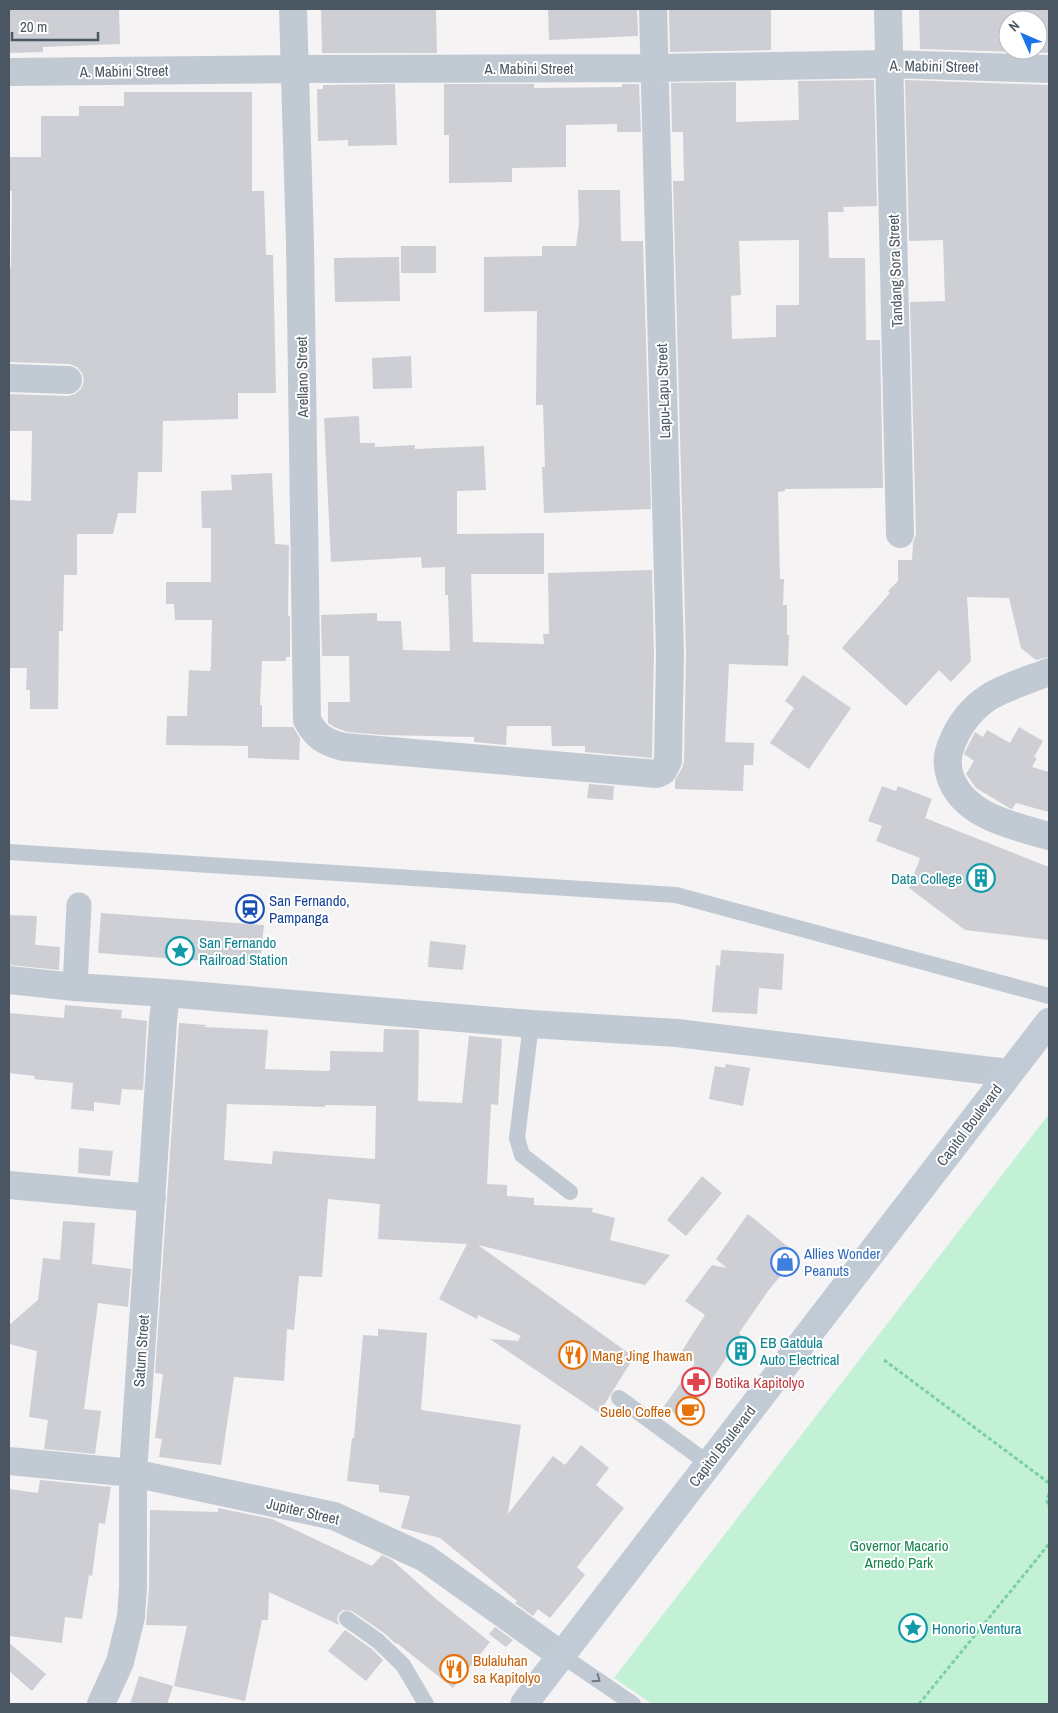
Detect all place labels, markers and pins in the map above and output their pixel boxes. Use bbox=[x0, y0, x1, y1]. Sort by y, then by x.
building icon: Data College bbox=[966, 863, 996, 893]
place label: Data College bbox=[891, 868, 962, 889]
place label: San Fernando, Pampanga bbox=[269, 890, 350, 928]
station icon: San Fernando, Pampanga bbox=[235, 894, 265, 924]
place label: San Fernando Railroad Station bbox=[199, 932, 288, 970]
place icon: San Fernando Railroad Station bbox=[165, 936, 195, 966]
place label: Allies Wonder Peanuts bbox=[803, 1243, 880, 1281]
shop icon: Allies Wonder Peanuts bbox=[770, 1247, 800, 1277]
place label: EB Gatdula Auto Electrical bbox=[759, 1332, 839, 1370]
building icon: EB Gatdula Auto Electrical bbox=[726, 1336, 756, 1366]
restaurant icon: Mang Jing Ihawan bbox=[558, 1340, 588, 1370]
place label: Mang Jing Ihawan bbox=[592, 1345, 693, 1366]
pharmacy icon: Botika Kapitolyo bbox=[681, 1367, 711, 1397]
place label: Botika Kapitolyo bbox=[715, 1372, 805, 1393]
cafe icon: Suelo Coffee bbox=[675, 1396, 705, 1426]
place label: Suelo Coffee bbox=[600, 1401, 671, 1422]
place icon: Honorio Ventura bbox=[898, 1613, 928, 1643]
place label: Honorio Ventura bbox=[932, 1618, 1022, 1639]
place label: Bulaluhan sa Kapitolyo bbox=[473, 1650, 541, 1688]
restaurant icon: Bulaluhan sa Kapitolyo bbox=[439, 1654, 469, 1684]

